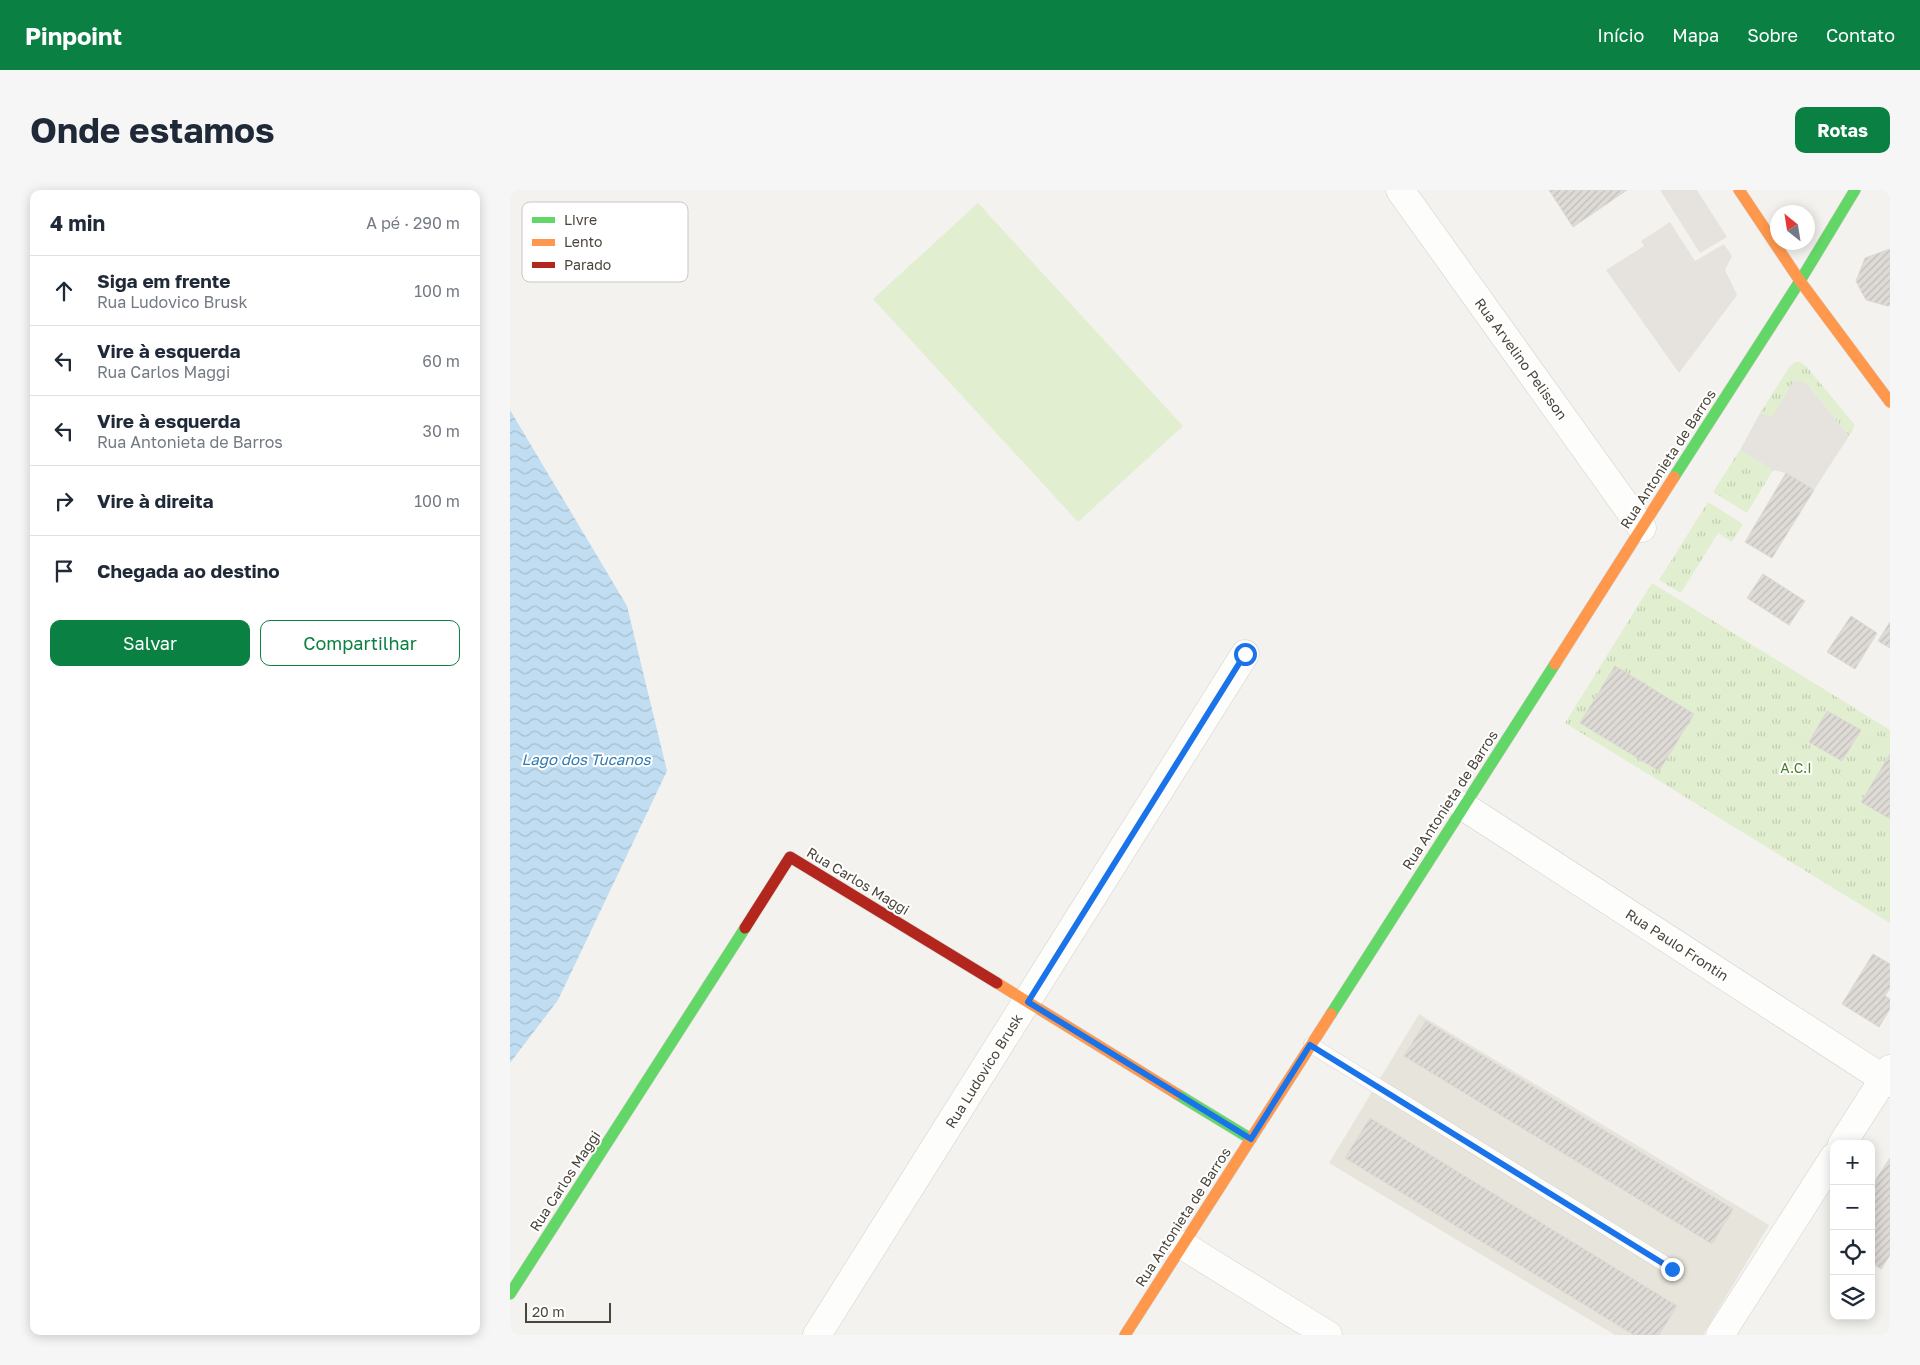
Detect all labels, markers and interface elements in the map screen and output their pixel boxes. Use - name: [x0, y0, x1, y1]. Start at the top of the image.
- text: Pinpoint: [25, 21, 122, 50]
- text: Início: [1597, 24, 1644, 46]
- text: Mapa: [1672, 24, 1719, 46]
- text: Sobre: [1747, 24, 1798, 46]
- text: Contato: [1826, 24, 1895, 46]
- button: Rotas: [1795, 107, 1890, 153]
- text: Onde estamos: [30, 109, 275, 151]
- legend: [522, 202, 688, 282]
- north arrow: [1770, 205, 1815, 250]
- text: 4 min: [50, 210, 105, 236]
- text: Livre: [564, 211, 597, 228]
- text: A pé · 290 m: [366, 213, 460, 233]
- text: Lento: [564, 233, 602, 250]
- text: Parado: [564, 256, 611, 273]
- text: Siga em frente: [97, 269, 231, 292]
- icon: ahead: [50, 277, 78, 305]
- text: 100 m: [414, 281, 460, 301]
- text: Rua Ludovico Brusk: [97, 292, 248, 312]
- street label: Rua Arvelino Pelisson: [1472, 295, 1571, 423]
- text: Vire à esquerda: [97, 339, 240, 362]
- icon: left: [50, 347, 78, 375]
- text: 60 m: [422, 351, 460, 371]
- text: Rua Carlos Maggi: [97, 362, 230, 382]
- street label: Rua Antonieta de Barros: [1616, 386, 1719, 532]
- text: Vire à esquerda: [97, 409, 240, 432]
- icon: left: [50, 417, 78, 445]
- text: 30 m: [423, 421, 460, 441]
- text: Rua Antonieta de Barros: [97, 432, 283, 452]
- icon: right: [50, 487, 78, 515]
- text: Vire à direita: [97, 489, 214, 512]
- text: 100 m: [414, 491, 460, 511]
- icon: arrive: [50, 557, 78, 585]
- text: Chegada ao destino: [97, 559, 280, 582]
- button: Salvar: [50, 620, 250, 666]
- button: Compartilhar: [260, 620, 460, 666]
- route start: [1234, 643, 1257, 666]
- street label: Rua Antonieta de Barros: [1398, 727, 1501, 873]
- water label: Lago dos Tucanos: [522, 750, 652, 769]
- park label: A.C.I: [1780, 759, 1812, 776]
- street label: Rua Carlos Maggi: [804, 843, 913, 918]
- street label: Rua Paulo Frontin: [1623, 905, 1732, 984]
- street label: Rua Ludovico Brusk: [941, 1010, 1026, 1131]
- street label: Rua Carlos Maggi: [526, 1127, 603, 1234]
- map controls: [1830, 1140, 1875, 1320]
- button: +: [1830, 1140, 1875, 1185]
- street label: Rua Antonieta de Barros: [1131, 1144, 1234, 1290]
- button: −: [1830, 1185, 1875, 1230]
- button: locate: [1830, 1230, 1875, 1275]
- route end: [1661, 1258, 1684, 1281]
- button: layers: [1830, 1275, 1875, 1320]
- scale bar: [525, 1300, 611, 1323]
- text: 20 m: [532, 1303, 565, 1320]

